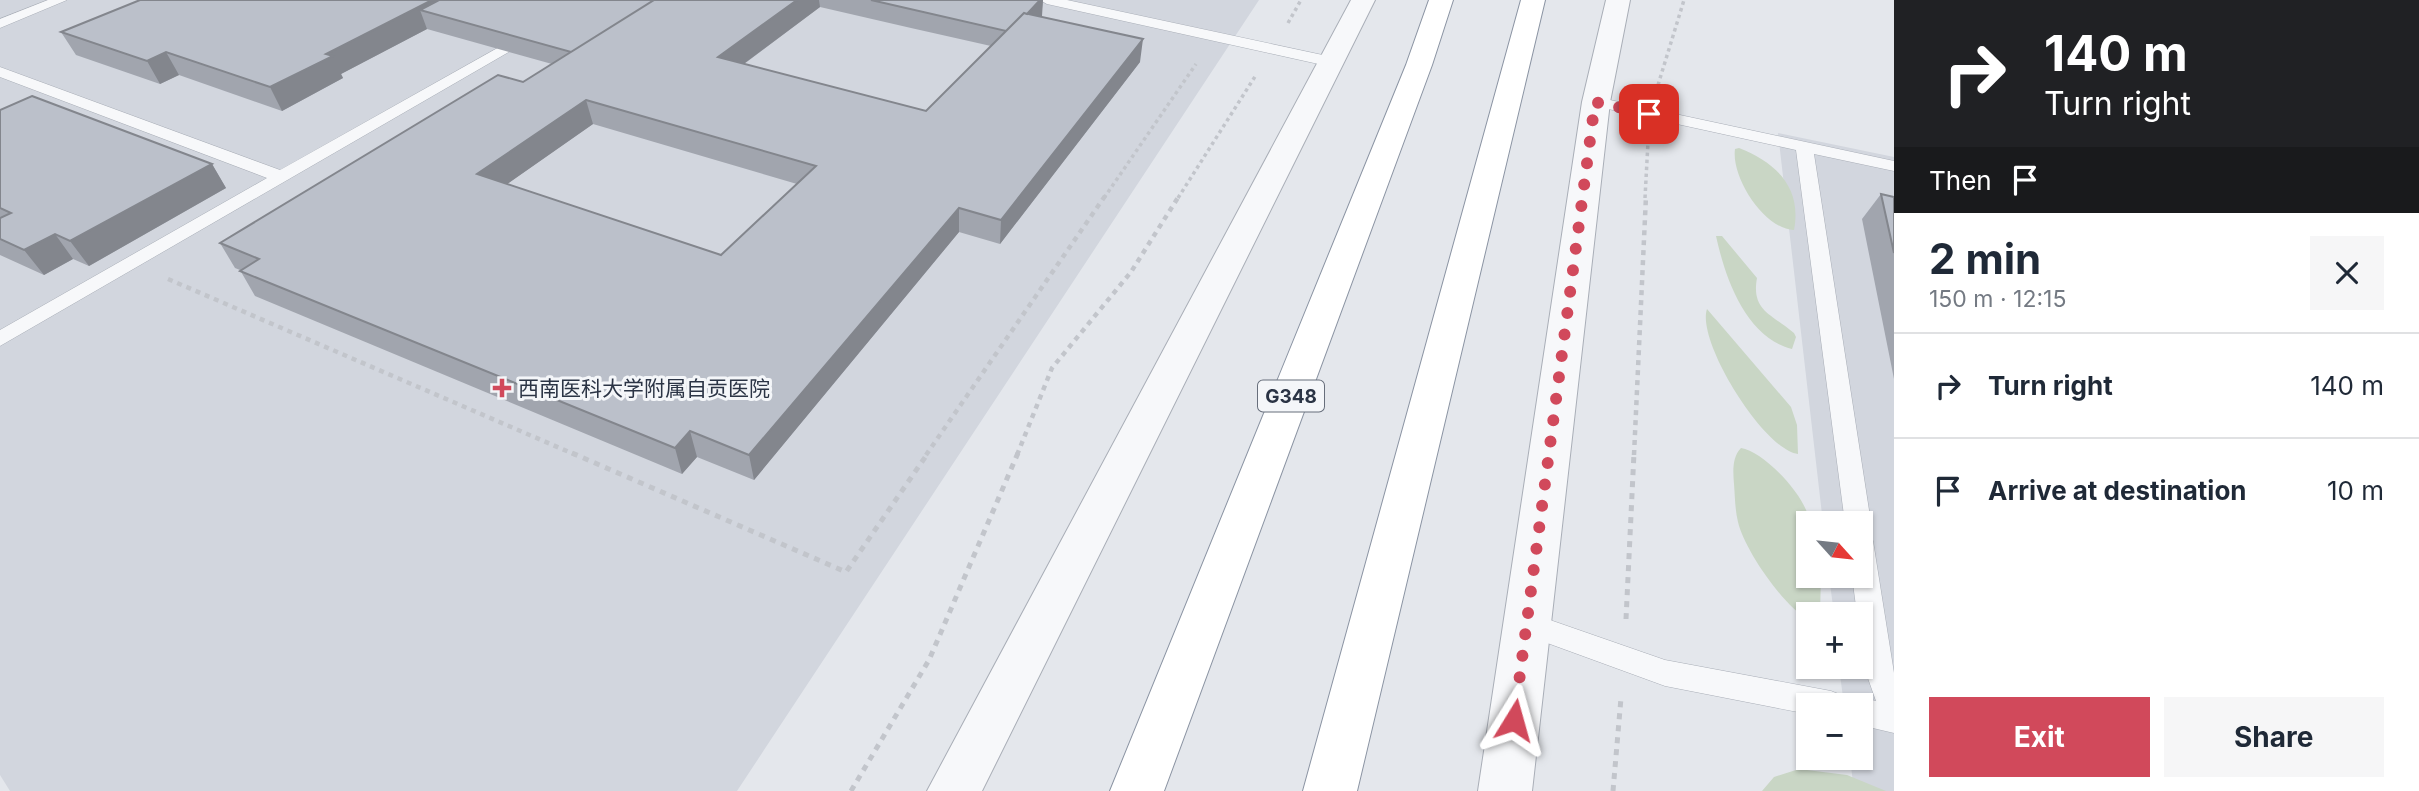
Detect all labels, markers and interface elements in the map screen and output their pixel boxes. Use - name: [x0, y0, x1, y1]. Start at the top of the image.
- text: 140 m: [2044, 24, 2188, 83]
- icon: right: [1929, 28, 2020, 119]
- pin: [1619, 84, 1679, 144]
- text: Turn right: [2044, 84, 2191, 123]
- icon: arrive: [1630, 95, 1668, 133]
- icon: arrive: [2006, 161, 2044, 199]
- text: Then: [1929, 165, 1992, 196]
- text: 2 min: [1929, 233, 2041, 284]
- button: close: [2310, 236, 2384, 310]
- text: 150 m · 12:15: [1929, 285, 2066, 313]
- icon: right: [1929, 367, 1967, 405]
- text: Turn right: [1988, 370, 2113, 401]
- text: 140 m: [2310, 370, 2384, 401]
- place label: 西南医科大学附属自贡医院: [518, 376, 770, 401]
- marker: 西南医科大学附属自贡医院: [492, 378, 512, 398]
- road number: G348: [1258, 380, 1324, 412]
- icon: arrive: [1929, 472, 1967, 510]
- text: Arrive at destination: [1988, 475, 2247, 506]
- text: 10 m: [2327, 475, 2384, 506]
- north arrow: [1796, 511, 1872, 588]
- map controls: [1796, 511, 1873, 770]
- button: +: [1796, 602, 1873, 679]
- position arrow: [1477, 683, 1551, 757]
- button: −: [1796, 693, 1873, 770]
- button: Exit: [1929, 697, 2150, 777]
- button: Share: [2164, 697, 2384, 777]

